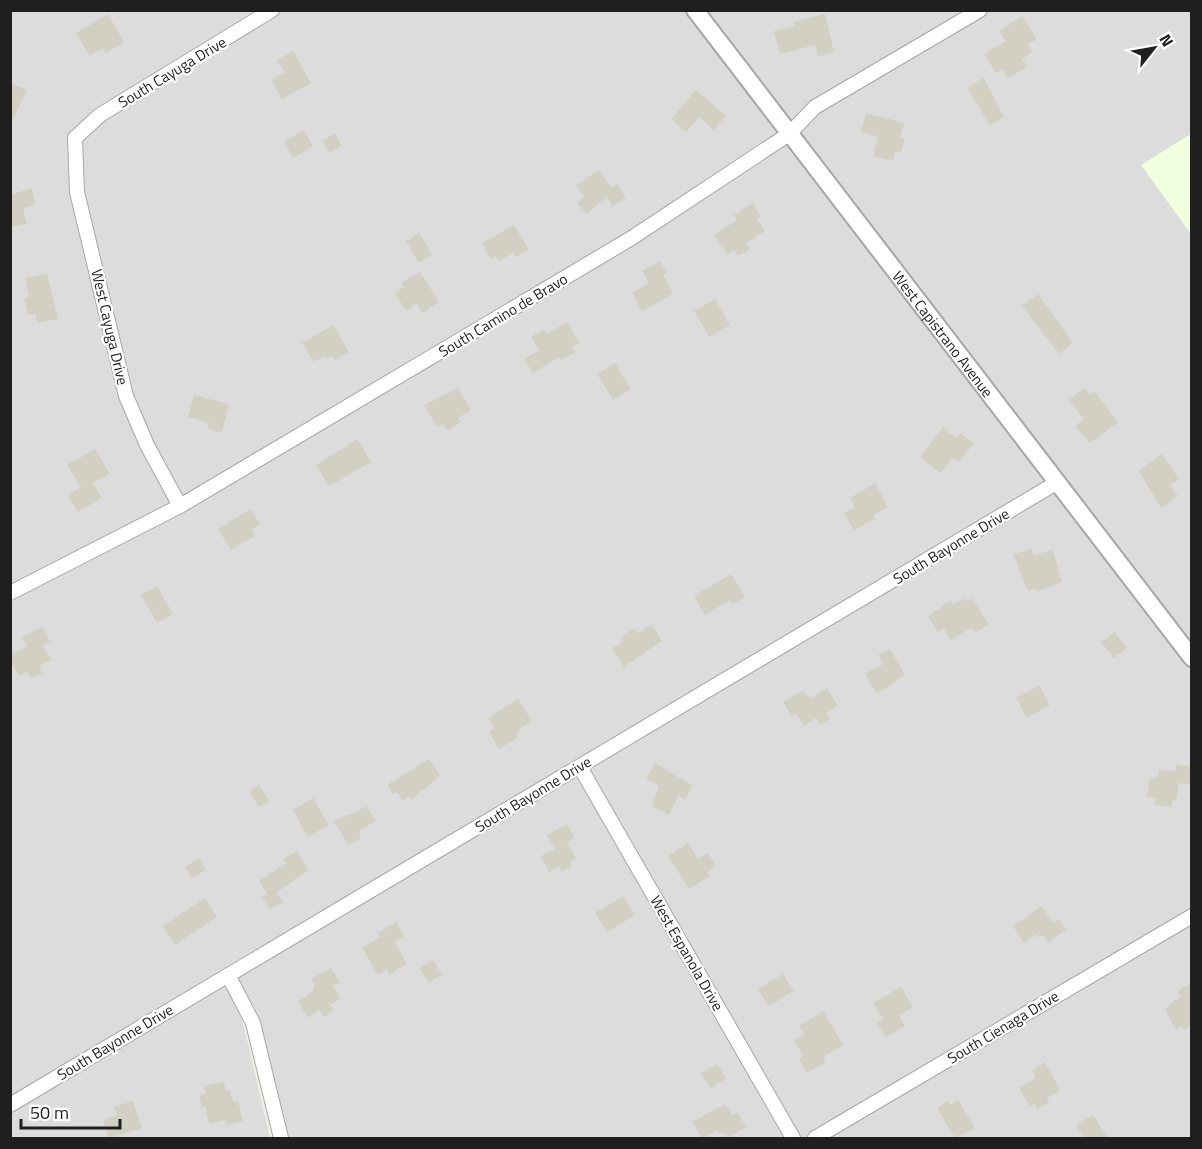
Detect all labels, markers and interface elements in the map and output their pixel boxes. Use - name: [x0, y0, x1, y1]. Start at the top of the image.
- north arrow: [1124, 18, 1184, 78]
- text: N: [1154, 29, 1180, 51]
- street label: South Cayuga Drive: [113, 31, 231, 113]
- street label: West Capistrano Avenue: [887, 266, 999, 402]
- street label: West Cayuga Drive: [85, 267, 135, 387]
- street label: South Camino de Bravo: [434, 267, 572, 363]
- street label: South Bayonne Drive: [888, 502, 1014, 590]
- street label: South Bayonne Drive: [470, 750, 596, 838]
- street label: West Espanola Drive: [645, 891, 729, 1015]
- street label: South Cienaga Drive: [943, 985, 1063, 1069]
- street label: South Bayonne Drive: [52, 998, 178, 1086]
- scale bar: [21, 1092, 120, 1130]
- text: 50 m: [30, 1099, 69, 1126]

